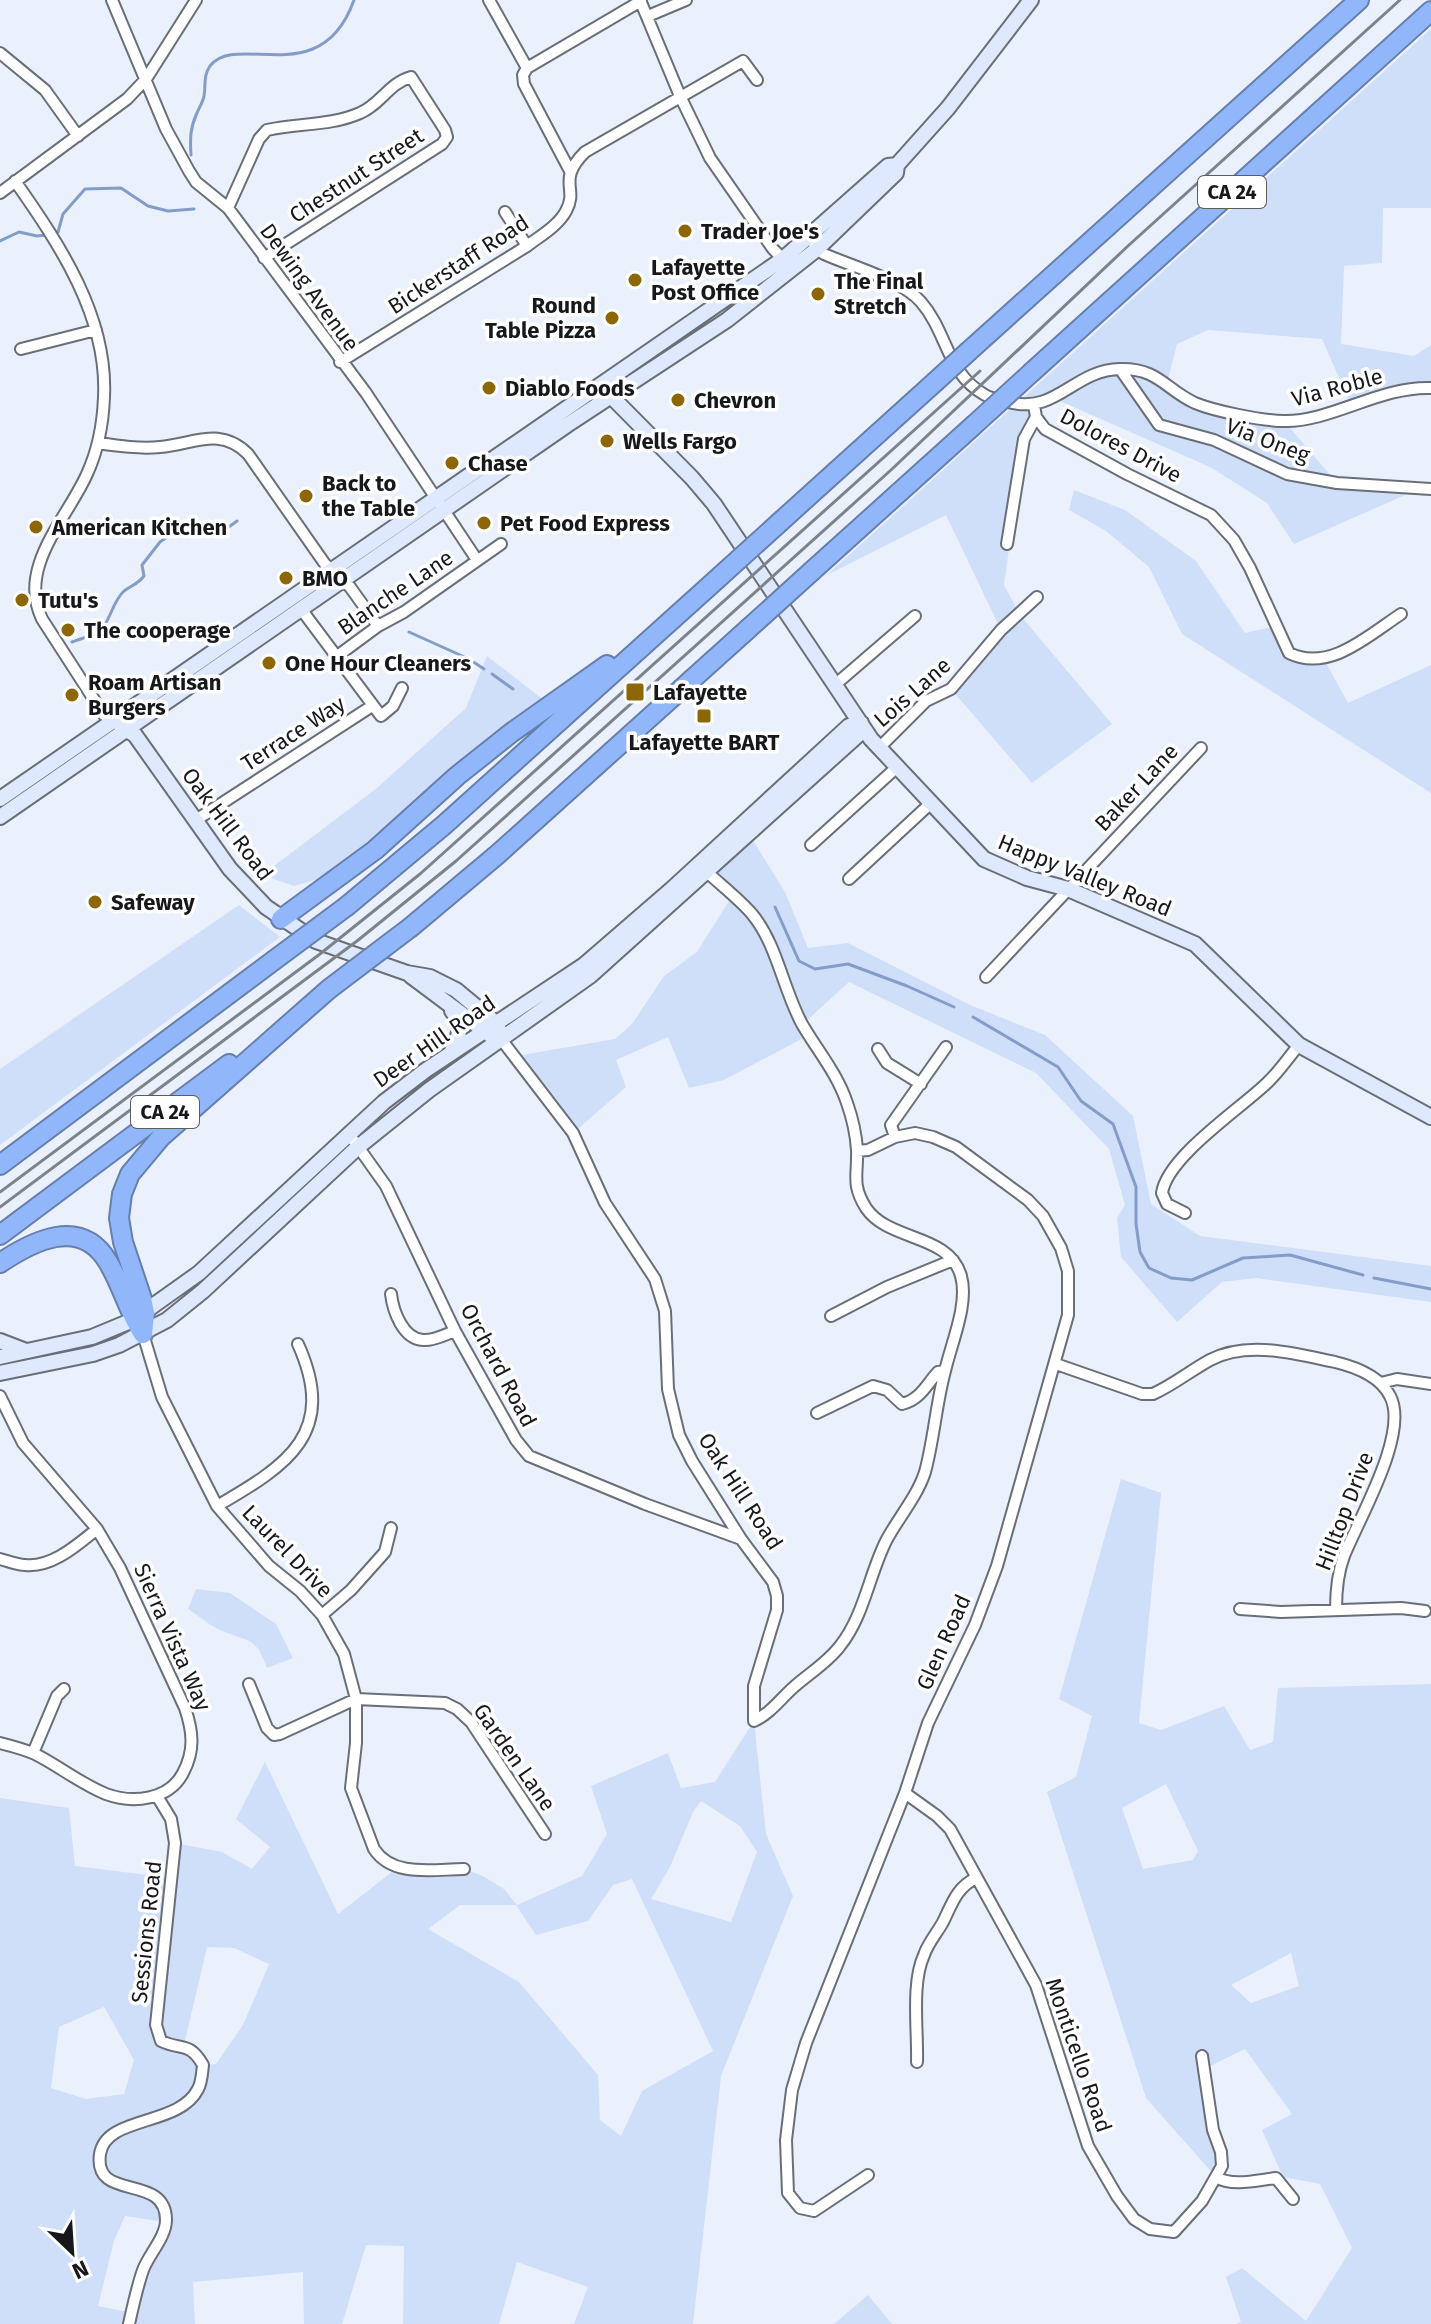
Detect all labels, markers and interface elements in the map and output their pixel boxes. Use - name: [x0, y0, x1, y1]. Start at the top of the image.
- street label: Chestnut Street: [284, 122, 428, 229]
- road number: CA 24: [1198, 176, 1266, 208]
- street label: Bickerstaff Road: [383, 209, 534, 320]
- street label: Dewing Avenue: [254, 218, 365, 356]
- place label: Trader Joe's: [701, 218, 819, 245]
- marker: Trader Joe's: [676, 222, 694, 240]
- place label: Lafayette Post Office: [651, 254, 759, 306]
- place label: The Final Stretch: [834, 268, 924, 320]
- marker: Lafayette Post Office: [626, 271, 644, 289]
- marker: The Final Stretch: [809, 285, 827, 303]
- place label: Round Table Pizza: [485, 292, 596, 344]
- marker: Round Table Pizza: [603, 309, 621, 327]
- street label: Via Roble: [1288, 362, 1386, 413]
- place label: Diablo Foods: [505, 375, 635, 402]
- marker: Diablo Foods: [480, 379, 498, 397]
- place label: Chevron: [694, 387, 776, 414]
- marker: Chevron: [669, 391, 687, 409]
- street label: Dolores Drive: [1055, 402, 1186, 489]
- street label: Via Oneg: [1222, 412, 1314, 469]
- place label: Wells Fargo: [623, 428, 737, 455]
- marker: Wells Fargo: [598, 432, 616, 450]
- place label: Chase: [468, 450, 528, 477]
- marker: Chase: [443, 454, 461, 472]
- place label: Back to the Table: [322, 470, 415, 522]
- marker: Back to the Table: [297, 487, 315, 505]
- place label: Pet Food Express: [500, 510, 670, 537]
- place label: American Kitchen: [51, 514, 227, 541]
- marker: Pet Food Express: [475, 514, 493, 532]
- marker: American Kitchen: [27, 518, 45, 536]
- street label: Blanche Lane: [332, 544, 458, 641]
- place label: BMO: [302, 565, 348, 592]
- marker: BMO: [277, 569, 295, 587]
- place label: Tutu's: [38, 587, 99, 614]
- marker: Tutu's: [13, 591, 31, 609]
- place label: The cooperage: [84, 617, 231, 644]
- marker: The cooperage: [59, 621, 77, 639]
- place label: One Hour Cleaners: [285, 650, 472, 677]
- street label: Lois Lane: [868, 652, 956, 733]
- marker: One Hour Cleaners: [260, 654, 278, 672]
- place label: Roam Artisan Burgers: [88, 669, 221, 721]
- place label: Lafayette: [653, 679, 747, 706]
- marker: Lafayette: [624, 681, 646, 703]
- marker: Roam Artisan Burgers: [63, 686, 81, 704]
- street label: Terrace Way: [236, 690, 350, 777]
- marker: Lafayette BART: [695, 707, 713, 725]
- place label: Lafayette BART: [629, 729, 780, 756]
- street label: Baker Lane: [1089, 738, 1184, 837]
- street label: Oak Hill Road: [176, 762, 279, 886]
- street label: Happy Valley Road: [994, 828, 1176, 923]
- place label: Safeway: [111, 889, 195, 916]
- marker: Safeway: [86, 893, 104, 911]
- street label: Deer Hill Road: [368, 989, 501, 1094]
- road number: CA 24: [131, 1096, 199, 1128]
- street label: Orchard Road: [455, 1299, 542, 1432]
- street label: Oak Hill Road: [693, 1427, 789, 1555]
- street label: Hilltop Drive: [1309, 1448, 1379, 1574]
- street label: Laurel Drive: [237, 1499, 339, 1604]
- street label: Sierra Vista Way: [128, 1559, 217, 1715]
- street label: Glen Road: [910, 1590, 976, 1694]
- street label: Garden Lane: [468, 1698, 562, 1816]
- street label: Sessions Road: [126, 1859, 167, 2005]
- street label: Monticello Road: [1040, 1975, 1118, 2136]
- north arrow: [32, 2212, 112, 2292]
- text: N: [68, 2254, 93, 2285]

